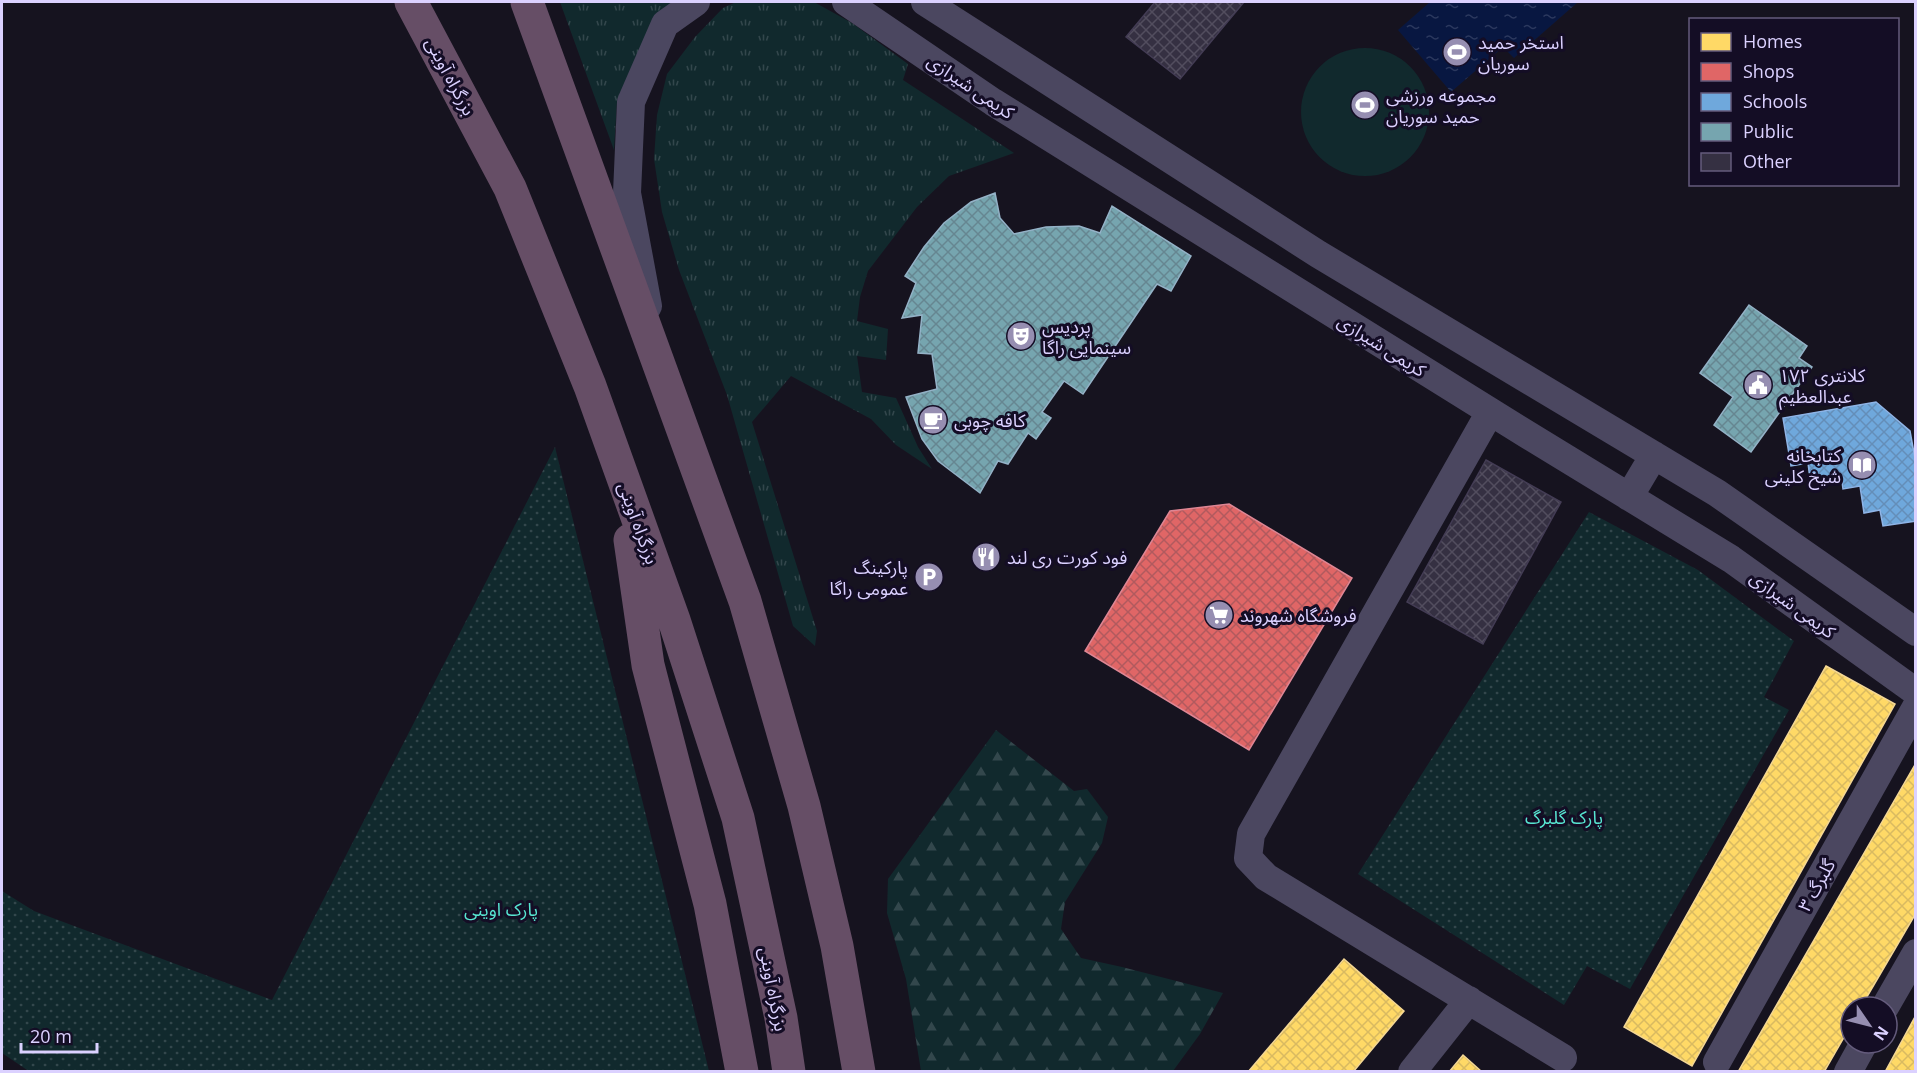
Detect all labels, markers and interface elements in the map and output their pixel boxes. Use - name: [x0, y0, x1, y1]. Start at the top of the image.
- legend: [1689, 18, 1899, 186]
- text: Homes: [1743, 29, 1802, 53]
- place label: استخر حمید سوریان: [1478, 30, 1564, 75]
- street label: بزرگراه آوینی: [420, 33, 482, 119]
- sports icon: استخر حمید سوریان: [1441, 36, 1473, 68]
- street label: کریمی شیرازی: [923, 48, 1020, 124]
- text: Shops: [1743, 59, 1794, 83]
- place label: مجموعه ورزشی حمید سوریان: [1386, 83, 1496, 128]
- sports icon: مجموعه ورزشی حمید سوریان: [1349, 89, 1381, 121]
- text: Schools: [1743, 89, 1807, 113]
- text: Public: [1743, 119, 1794, 143]
- text: Other: [1743, 149, 1793, 173]
- street label: کریمی شیرازی: [1333, 308, 1431, 382]
- place label: پردیس سینمایی راگا: [1042, 314, 1131, 359]
- theatre icon: پردیس سینمایی راگا: [1005, 320, 1037, 352]
- place label: کلانتری ۱۷۲ عبدالعظیم: [1779, 363, 1866, 410]
- public building icon: کلانتری ۱۷۲ عبدالعظیم: [1742, 369, 1774, 401]
- cafe icon: کافه چوبی: [917, 404, 949, 436]
- place label: کافه چوبی: [954, 408, 1026, 432]
- place label: کتابخانه شیخ کلینی: [1765, 443, 1842, 490]
- library icon: کتابخانه شیخ کلینی: [1846, 449, 1878, 481]
- street label: بزرگراه آوینی: [613, 479, 665, 567]
- restaurant icon: فود کورت ری لند: [970, 541, 1002, 573]
- place label: فود کورت ری لند: [1007, 545, 1127, 569]
- place label: پارکینگ عمومی راگا: [830, 555, 908, 600]
- parking icon: پارکینگ عمومی راگا: [913, 561, 945, 593]
- street label: کریمی شیرازی: [1746, 565, 1841, 643]
- supermarket icon: فروشگاه شهروند: [1203, 599, 1235, 631]
- place label: فروشگاه شهروند: [1240, 603, 1357, 627]
- park label: پارک گلبرگ: [1525, 805, 1603, 829]
- street label: گلبرگ ۳: [1792, 854, 1840, 915]
- park label: پارک اوینی: [464, 897, 538, 921]
- street label: بزرگراه آوینی: [754, 945, 794, 1033]
- north arrow: [1839, 995, 1899, 1055]
- scale bar: [21, 1016, 98, 1054]
- text: N: [1869, 1022, 1894, 1045]
- text: 20 m: [30, 1024, 72, 1048]

